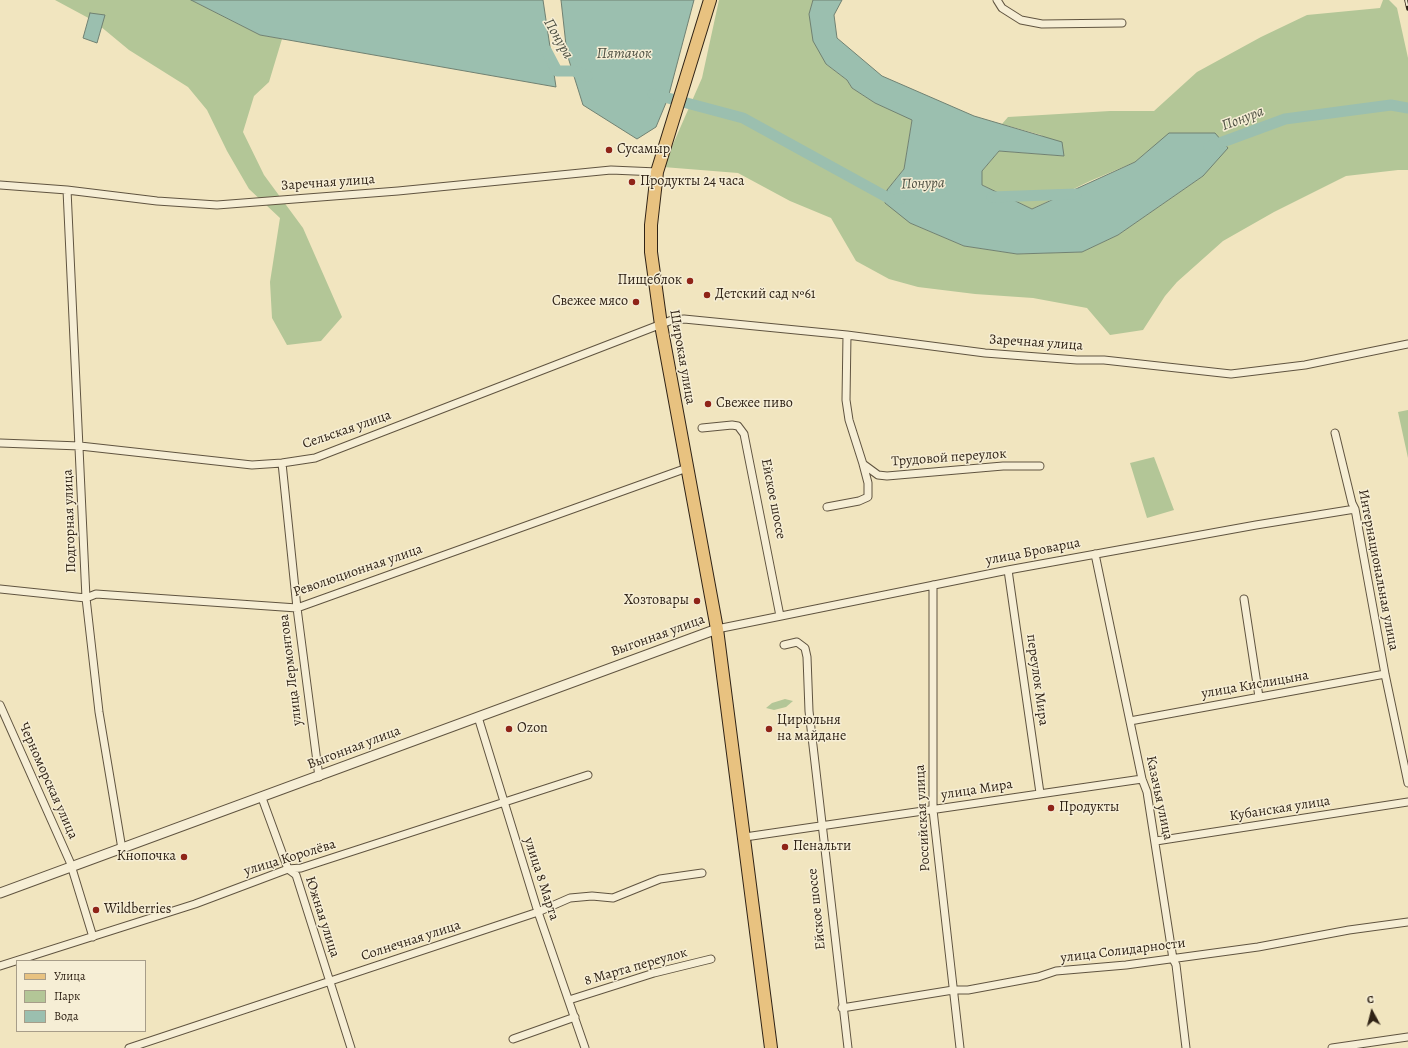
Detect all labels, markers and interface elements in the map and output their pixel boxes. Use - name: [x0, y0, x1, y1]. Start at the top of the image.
- water label: Понура: [539, 16, 577, 62]
- water label: Пятачок: [596, 45, 652, 63]
- water label: Понура: [1219, 103, 1267, 135]
- place label: Сусамыр: [617, 142, 670, 158]
- marker: Сусамыр: [604, 145, 614, 155]
- street label: Заречная улица: [280, 171, 376, 195]
- place label: Продукты 24 часа: [640, 174, 744, 190]
- water label: Понура: [901, 174, 945, 194]
- marker: Продукты 24 часа: [627, 177, 637, 187]
- place label: Пищеблок: [617, 273, 682, 289]
- marker: Пищеблок: [685, 276, 695, 286]
- place label: Детский сад №61: [715, 287, 816, 303]
- marker: Детский сад №61: [702, 290, 712, 300]
- place label: Свежее мясо: [552, 294, 628, 310]
- marker: Свежее мясо: [631, 297, 641, 307]
- street label: Широкая улица: [665, 308, 699, 406]
- street label: Заречная улица: [988, 331, 1084, 355]
- place label: Свежее пиво: [716, 396, 793, 412]
- marker: Свежее пиво: [703, 399, 713, 409]
- street label: Сельская улица: [300, 407, 394, 453]
- street label: Трудовой переулок: [891, 446, 1007, 470]
- street label: Ейское шоссе: [757, 457, 789, 541]
- street label: Подгорная улица: [60, 469, 80, 573]
- street label: Интернациональная улица: [1354, 488, 1402, 652]
- street label: улица Броварца: [984, 535, 1082, 569]
- street label: Революционная улица: [291, 541, 425, 601]
- place label: Хозтовары: [624, 593, 689, 609]
- marker: Хозтовары: [692, 596, 702, 606]
- street label: Выгонная улица: [609, 611, 707, 661]
- street label: улица Лермонтова: [276, 613, 306, 727]
- street label: переулок Мира: [1022, 633, 1052, 727]
- street label: улица Кислицына: [1200, 667, 1310, 703]
- place label: Цирюльня на майдане: [777, 713, 846, 746]
- street label: Черноморская улица: [15, 720, 81, 842]
- place label: Ozon: [517, 721, 548, 737]
- street label: Выгонная улица: [305, 723, 403, 773]
- marker: Ozon: [504, 724, 514, 734]
- marker: Цирюльня на майдане: [764, 724, 774, 734]
- street label: Казачья улица: [1142, 754, 1176, 842]
- street label: Российская улица: [912, 764, 934, 872]
- street label: улица Мира: [940, 776, 1014, 804]
- street label: Кубанская улица: [1229, 793, 1331, 825]
- place label: Продукты: [1059, 800, 1119, 816]
- marker: Продукты: [1046, 803, 1056, 813]
- street label: улица 8 Марта: [520, 835, 562, 923]
- street label: улица Королёва: [242, 836, 338, 880]
- place label: Пенальти: [793, 839, 851, 855]
- marker: Пенальти: [780, 842, 790, 852]
- place label: Кнопочка: [117, 849, 176, 865]
- marker: Кнопочка: [179, 852, 189, 862]
- street label: Ейское шоссе: [804, 867, 830, 951]
- street label: Южная улица: [301, 874, 343, 960]
- place label: Wildberries: [104, 902, 171, 918]
- marker: Wildberries: [91, 905, 101, 915]
- street label: Солнечная улица: [359, 917, 463, 965]
- street label: улица Солидарности: [1060, 935, 1186, 967]
- street label: 8 Марта переулок: [583, 944, 689, 990]
- legend: [16, 960, 146, 1032]
- text: Улица: [54, 968, 85, 984]
- text: Парк: [54, 988, 80, 1004]
- north arrow: [1352, 992, 1392, 1032]
- text: С: [1366, 992, 1375, 1007]
- text: Вода: [54, 1008, 79, 1024]

